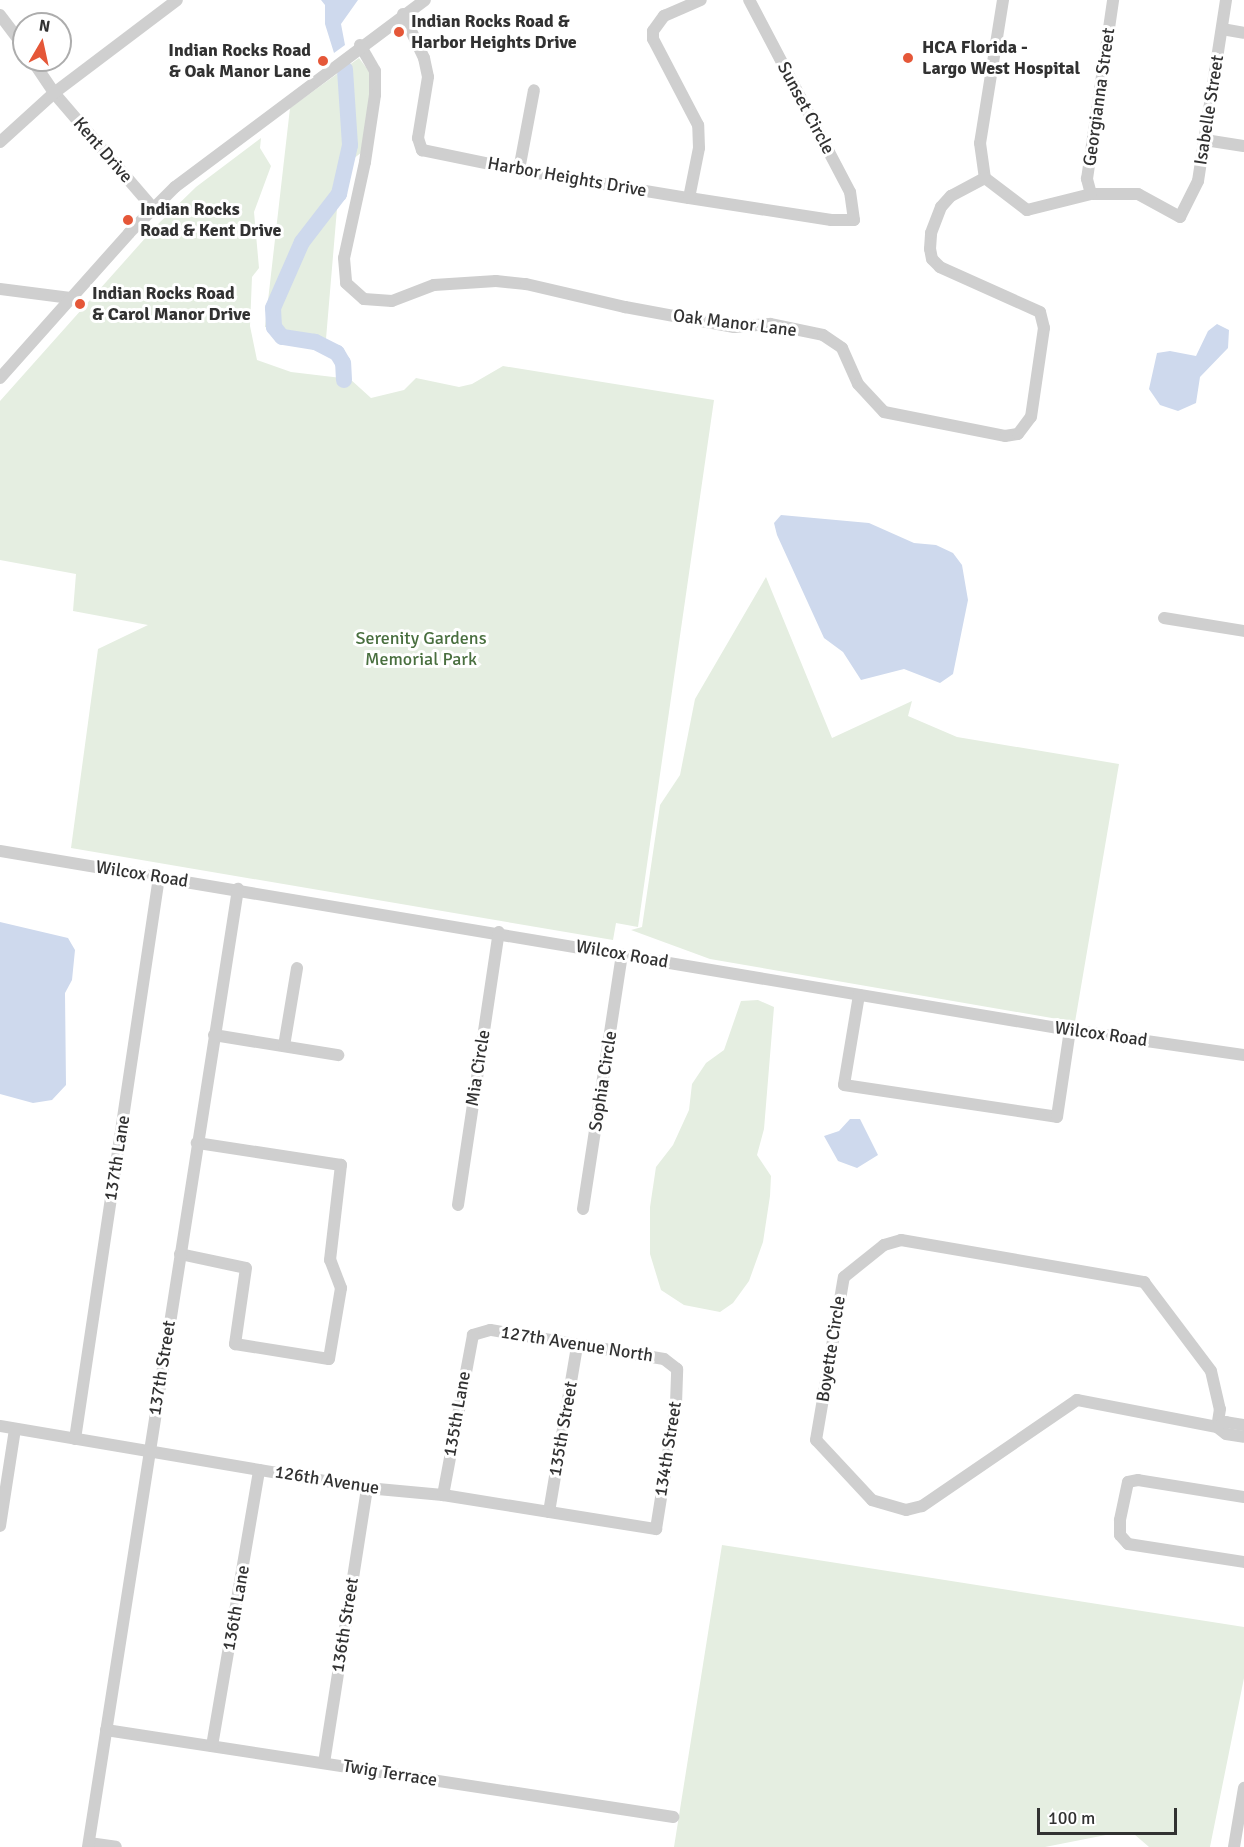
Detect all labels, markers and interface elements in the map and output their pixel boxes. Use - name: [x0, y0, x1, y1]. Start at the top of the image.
- place label: Indian Rocks Road & Harbor Heights Drive: [411, 11, 577, 54]
- north arrow: [12, 12, 72, 72]
- text: N: [37, 15, 52, 37]
- marker: Indian Rocks Road & Harbor Heights Drive: [392, 25, 406, 39]
- street label: Georgianna Street: [1079, 26, 1119, 168]
- place label: HCA Florida - Largo West Hospital: [922, 37, 1080, 80]
- place label: Indian Rocks Road & Oak Manor Lane: [168, 40, 311, 82]
- marker: HCA Florida - Largo West Hospital: [899, 49, 917, 67]
- marker: Indian Rocks Road & Oak Manor Lane: [316, 54, 330, 68]
- street label: Isabelle Street: [1190, 54, 1228, 166]
- street label: Sunset Circle: [773, 58, 839, 158]
- street label: Kent Drive: [69, 113, 137, 187]
- street label: Harbor Heights Drive: [486, 152, 648, 202]
- place label: Indian Rocks Road & Kent Drive: [140, 199, 281, 242]
- marker: Indian Rocks Road & Kent Drive: [121, 213, 135, 227]
- place label: Indian Rocks Road & Carol Manor Drive: [92, 283, 251, 326]
- marker: Indian Rocks Road & Carol Manor Drive: [73, 297, 87, 311]
- street label: Oak Manor Lane: [672, 305, 798, 341]
- park label: Serenity Gardens Memorial Park: [355, 628, 487, 670]
- street label: Wilcox Road: [94, 856, 190, 892]
- street label: Wilcox Road: [574, 935, 670, 973]
- street label: Wilcox Road: [1053, 1017, 1149, 1051]
- street label: Mia Circle: [461, 1028, 495, 1108]
- street label: Sophia Circle: [584, 1029, 622, 1133]
- street label: 137th Lane: [100, 1114, 134, 1202]
- street label: Boyette Circle: [812, 1294, 850, 1404]
- street label: 137th Street: [144, 1319, 180, 1417]
- street label: 127th Avenue North: [499, 1321, 655, 1367]
- street label: 135th Lane: [439, 1370, 475, 1458]
- street label: 135th Street: [544, 1380, 582, 1478]
- street label: 134th Street: [650, 1400, 686, 1498]
- street label: 126th Avenue: [273, 1461, 381, 1499]
- street label: 136th Lane: [218, 1564, 254, 1652]
- street label: 136th Street: [327, 1576, 363, 1674]
- street label: Twig Terrace: [341, 1755, 439, 1791]
- scale bar: [1040, 1796, 1180, 1834]
- text: 100 m: [1048, 1807, 1095, 1829]

